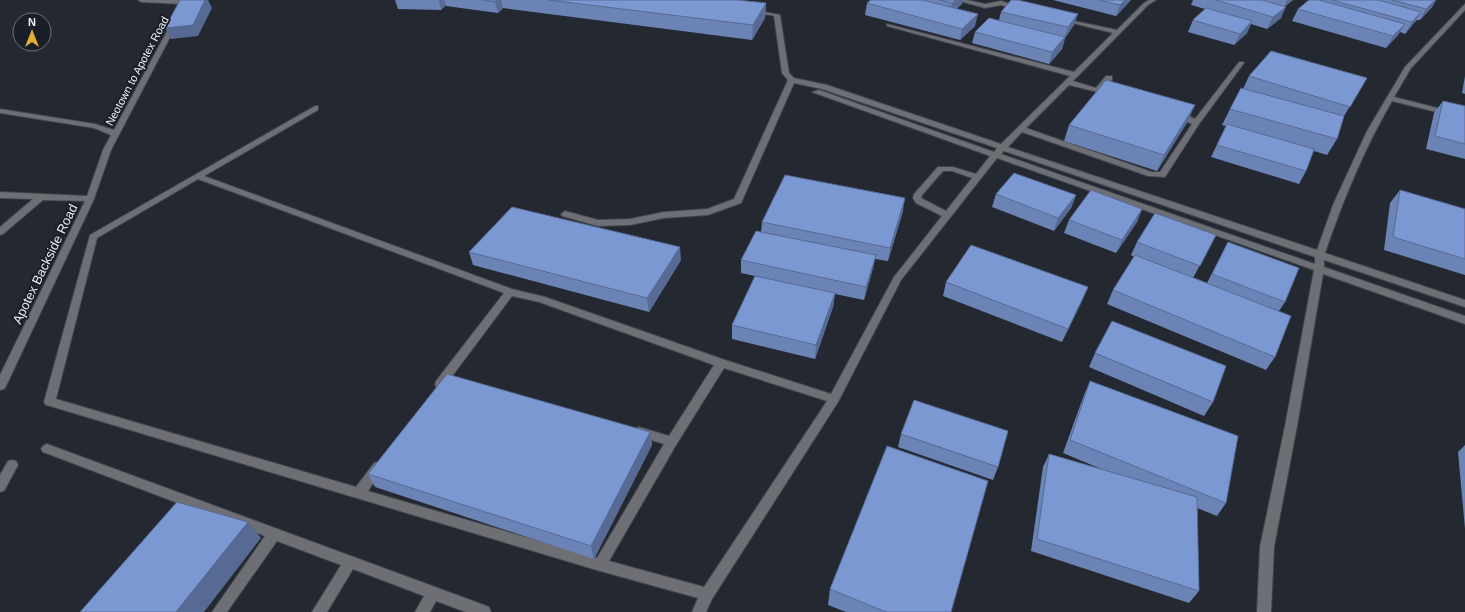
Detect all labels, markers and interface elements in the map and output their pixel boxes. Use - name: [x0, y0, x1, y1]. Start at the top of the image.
- north arrow: [12, 12, 52, 52]
- street label: Neotown to Apotex Road: [103, 14, 171, 128]
- text: N: [28, 16, 36, 28]
- street label: Apotex Backside Road: [9, 202, 81, 326]

